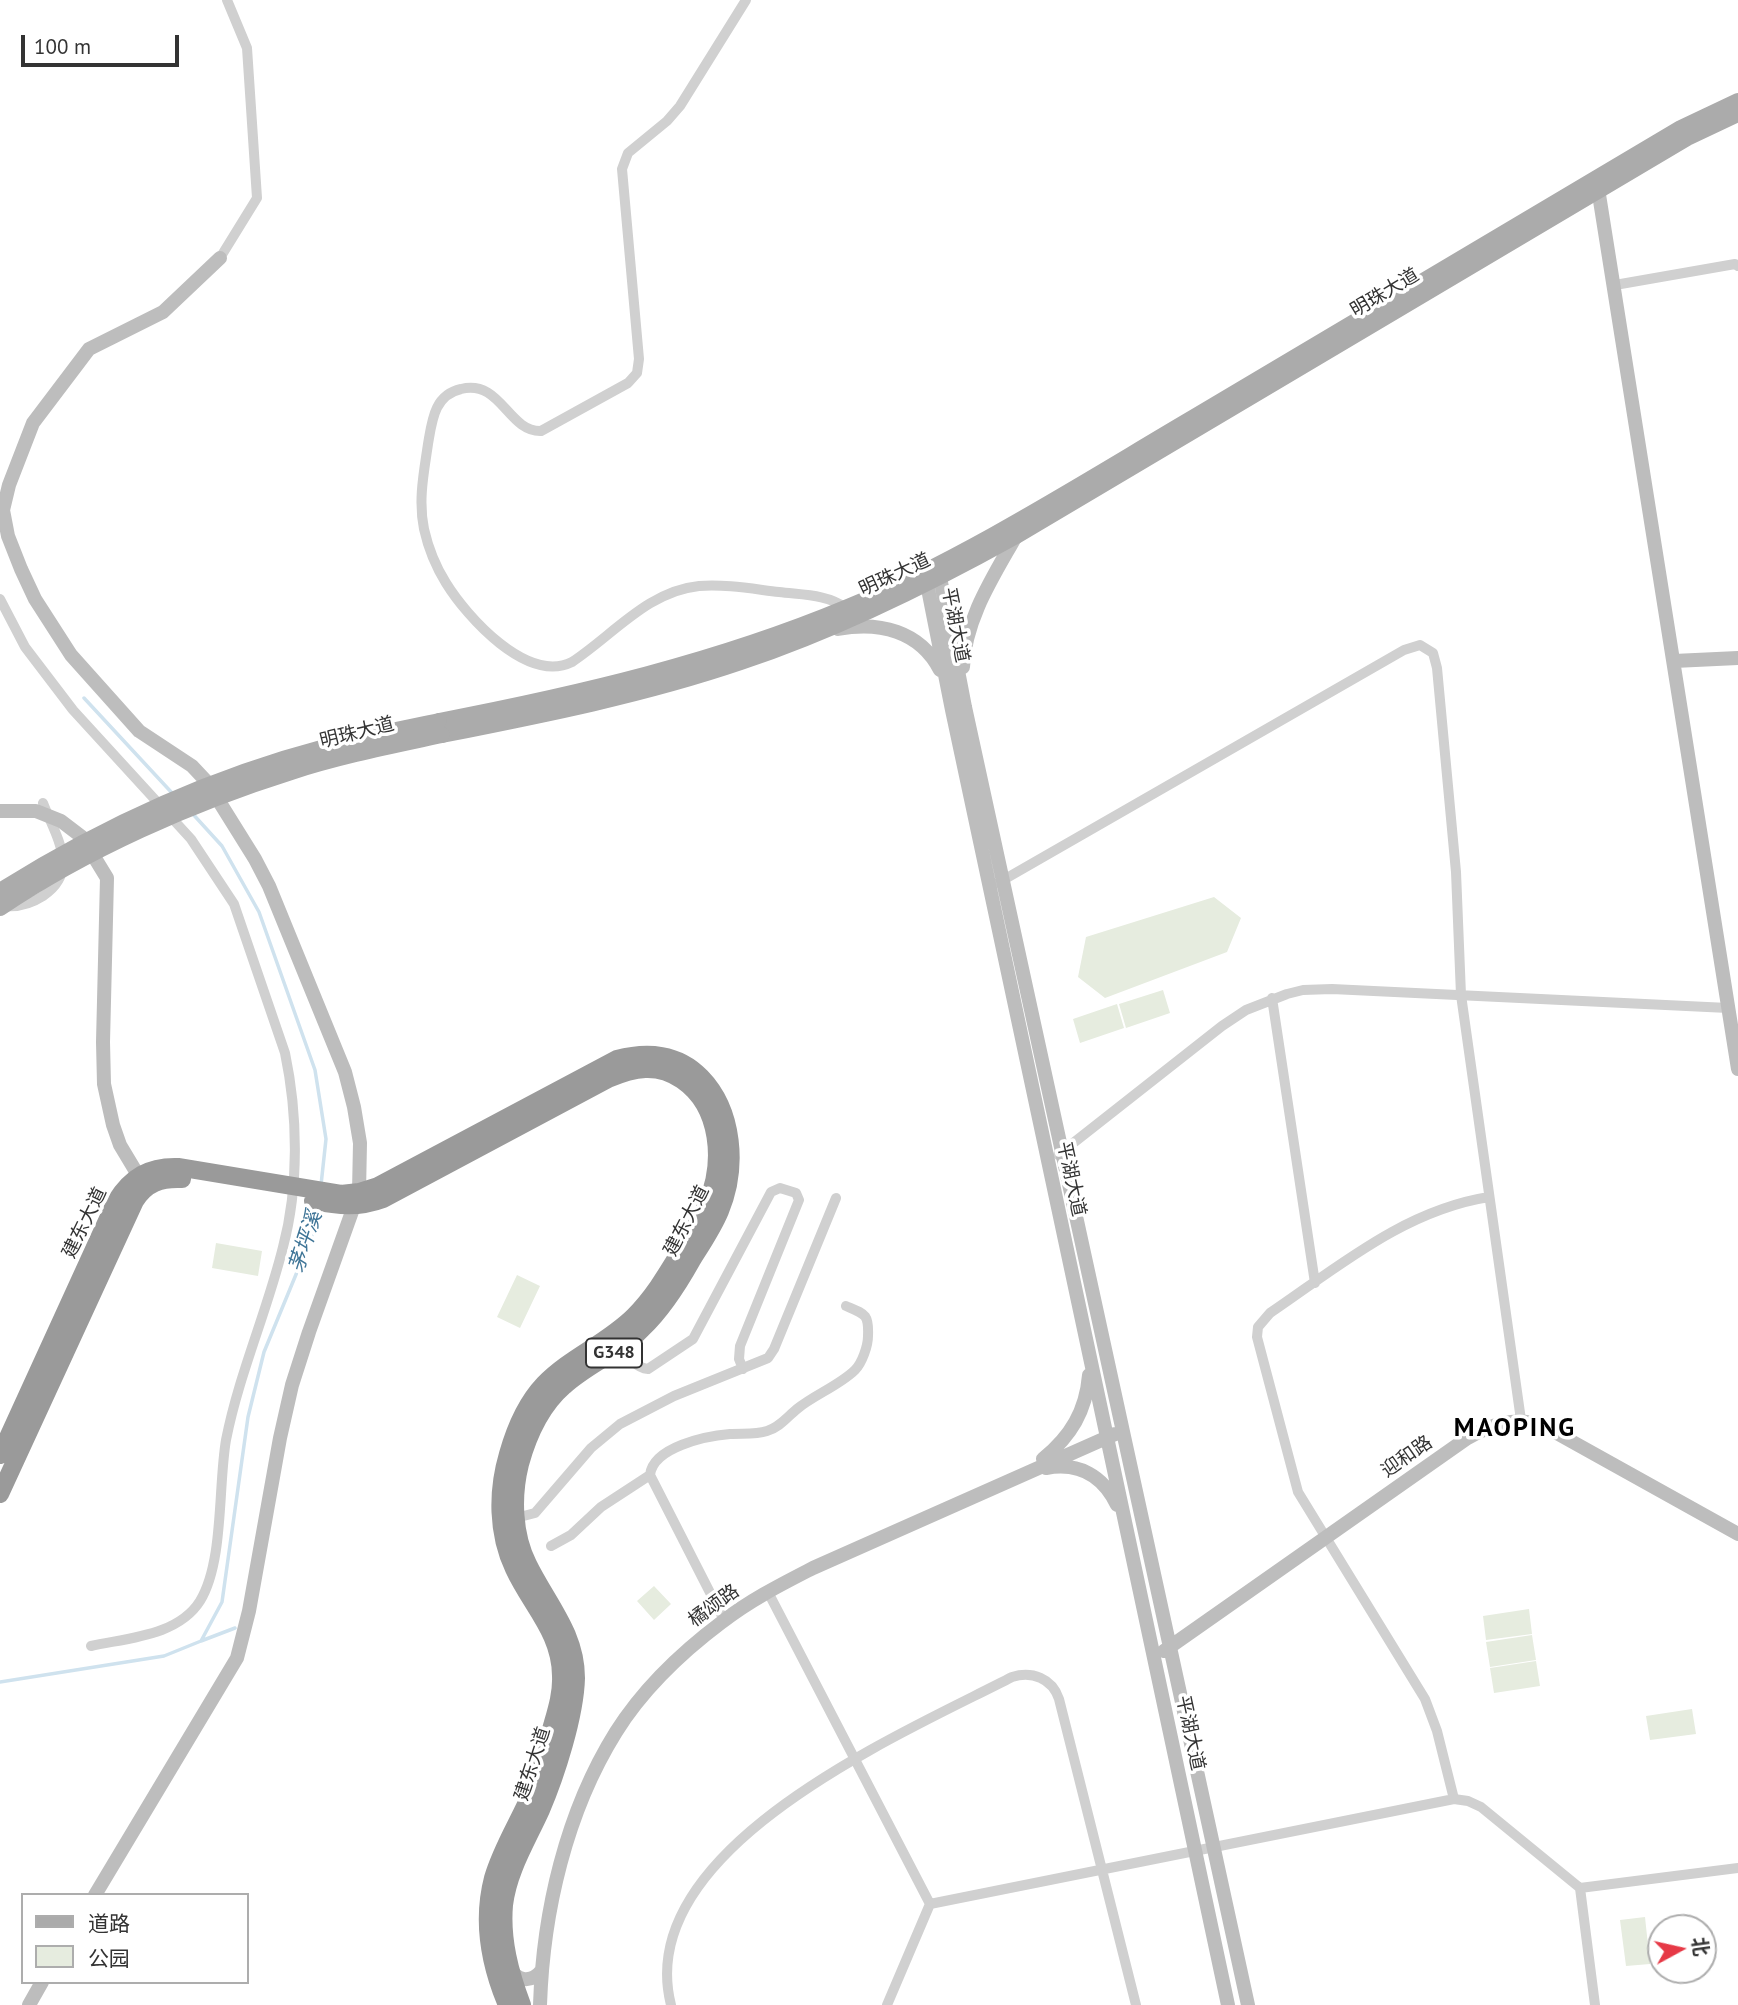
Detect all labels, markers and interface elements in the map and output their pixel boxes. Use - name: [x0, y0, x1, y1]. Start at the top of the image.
- scale bar: [24, 21, 182, 65]
- text: 100 m: [34, 33, 91, 60]
- street label: 明珠大道: [1347, 264, 1423, 322]
- street label: 明珠大道: [856, 549, 934, 601]
- street label: 平湖大道: [937, 586, 973, 664]
- street label: 明珠大道: [317, 713, 397, 753]
- street label: 平湖大道: [1052, 1139, 1090, 1219]
- street label: 建东大道: [660, 1182, 714, 1260]
- street label: 建东大道: [58, 1184, 112, 1262]
- water label: 茅坪溪: [284, 1208, 328, 1276]
- road number: G348: [586, 1338, 642, 1368]
- district label: MAOPING: [1455, 1413, 1575, 1445]
- street label: 迎和路: [1377, 1431, 1437, 1483]
- street label: 橘颂路: [684, 1580, 744, 1632]
- street label: 平湖大道: [1171, 1693, 1209, 1773]
- street label: 建东大道: [510, 1724, 556, 1804]
- legend: [21, 1893, 248, 1984]
- text: 道路: [88, 1910, 130, 1937]
- north arrow: [1647, 1914, 1717, 1984]
- text: 北: [1688, 1935, 1714, 1957]
- text: 公园: [88, 1945, 130, 1972]

